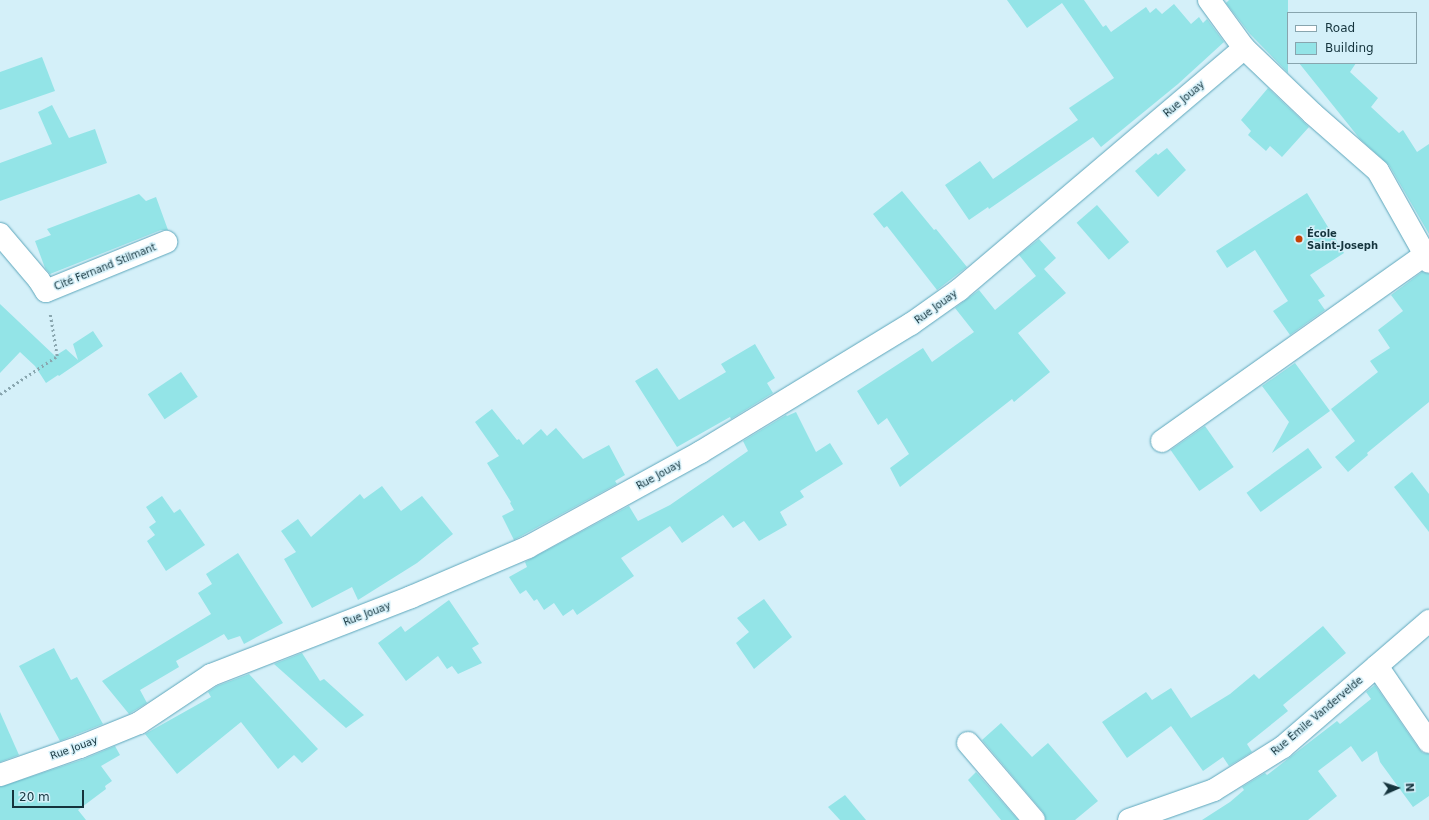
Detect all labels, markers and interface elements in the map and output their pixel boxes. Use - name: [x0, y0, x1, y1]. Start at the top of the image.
- legend: [1287, 12, 1417, 64]
- text: Road: [1325, 21, 1355, 35]
- text: Building: [1325, 41, 1374, 55]
- street label: Rue Jouay: [1161, 78, 1207, 120]
- place label: École Saint-Joseph: [1307, 227, 1378, 250]
- marker: École Saint-Joseph: [1294, 234, 1304, 244]
- street label: Cité Fernand Stilmant: [52, 241, 158, 293]
- street label: Rue Jouay: [912, 288, 960, 326]
- street label: Rue Jouay: [634, 458, 684, 492]
- street label: Rue Jouay: [342, 600, 392, 628]
- street label: Rue Émile Vandervelde: [1269, 674, 1365, 758]
- street label: Rue Jouay: [49, 734, 99, 762]
- north arrow: [1377, 768, 1417, 808]
- scale bar: [14, 782, 86, 808]
- text: N: [1403, 782, 1416, 792]
- text: 20 m: [19, 790, 50, 804]

